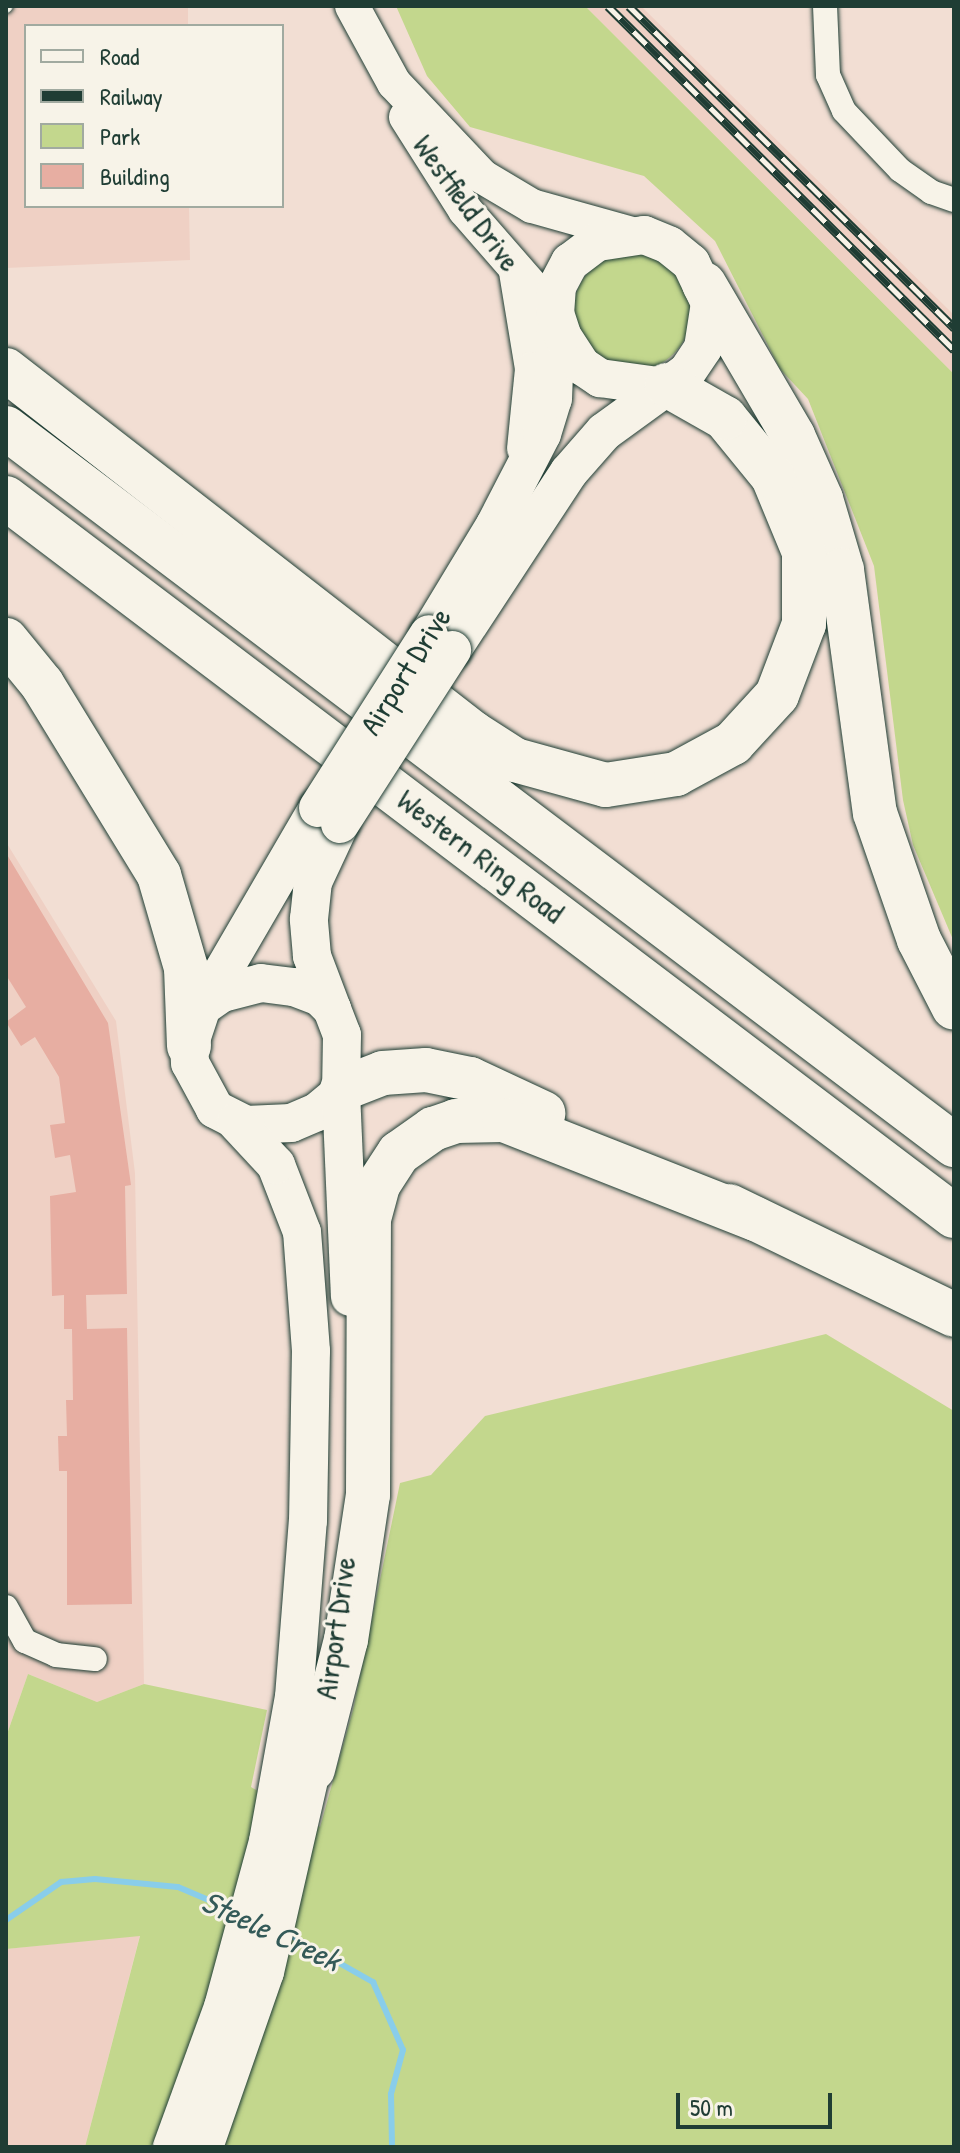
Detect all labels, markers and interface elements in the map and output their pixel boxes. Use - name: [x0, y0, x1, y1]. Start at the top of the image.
- legend: [24, 24, 284, 208]
- text: Road: [100, 40, 139, 72]
- text: Railway: [100, 80, 163, 112]
- text: Park: [100, 120, 140, 152]
- street label: Westfield Drive: [406, 128, 528, 278]
- text: Building: [100, 160, 170, 192]
- street label: Airport Drive: [352, 601, 458, 741]
- street label: Western Ring Road: [390, 782, 572, 930]
- street label: Airport Drive: [307, 1555, 363, 1701]
- water label: Steele Creek: [196, 1882, 346, 1980]
- scale bar: [680, 2077, 836, 2127]
- text: 50 m: [690, 2091, 733, 2123]

